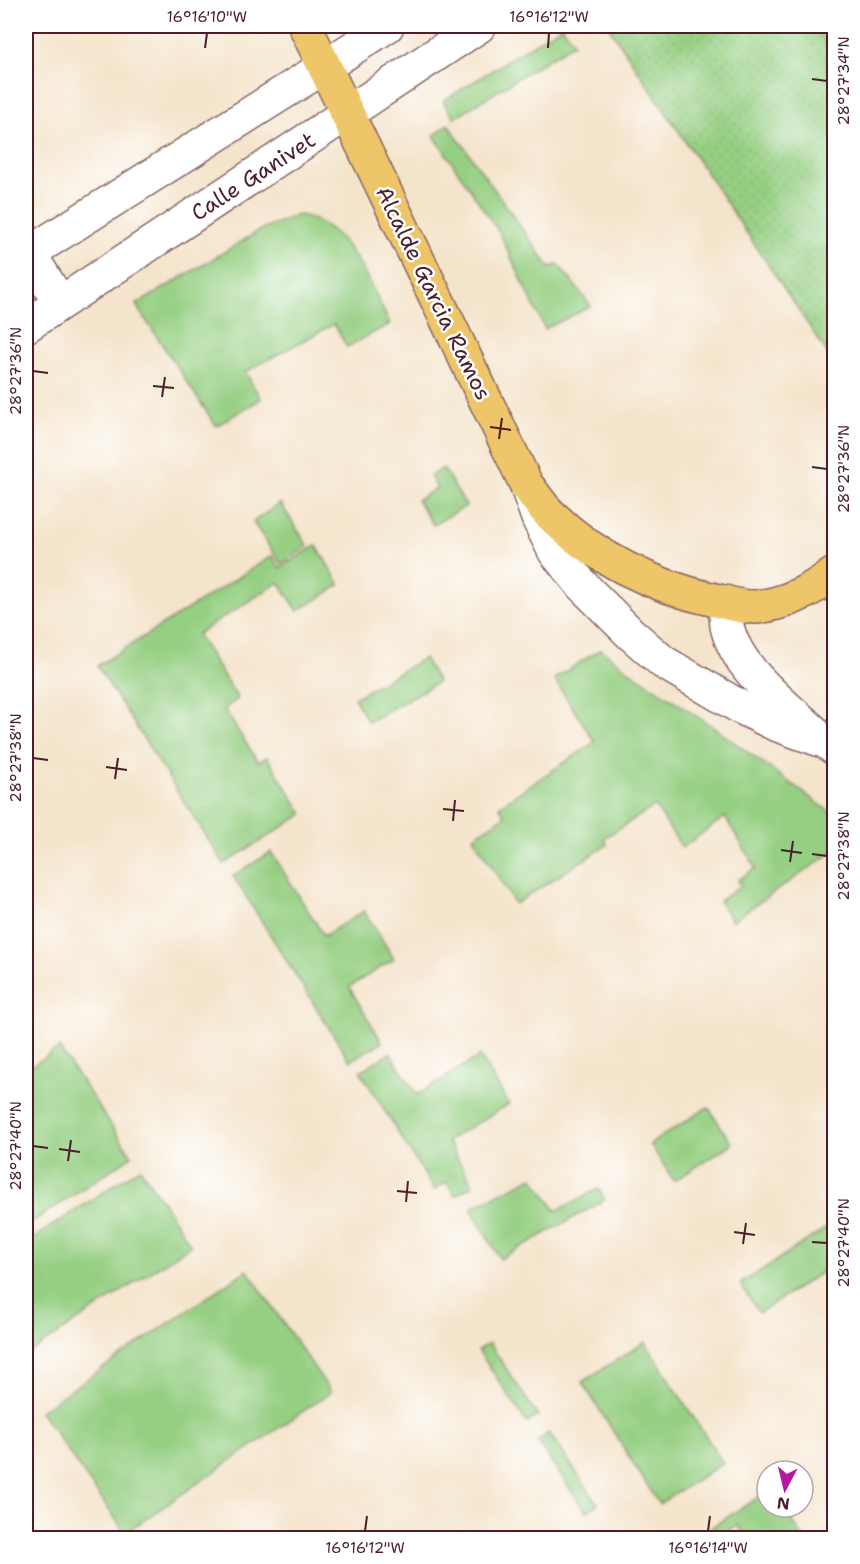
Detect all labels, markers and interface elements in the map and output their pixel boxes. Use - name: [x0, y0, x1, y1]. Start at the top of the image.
- text: 16°16'10"W: [167, 7, 247, 27]
- text: 16°16'12"W: [509, 7, 589, 27]
- text: 28°27'34"N: [834, 36, 854, 126]
- street label: Calle Ganivet: [186, 125, 321, 227]
- street label: Alcalde Garcia Ramos: [369, 181, 498, 405]
- text: 28°27'36"N: [6, 327, 26, 415]
- text: 28°27'36"N: [834, 425, 854, 513]
- text: 28°27'38"N: [6, 713, 26, 803]
- text: 28°27'38"N: [834, 811, 854, 901]
- text: 28°27'40"N: [6, 1101, 26, 1191]
- text: 28°27'40"N: [834, 1198, 854, 1288]
- north arrow: [755, 1459, 815, 1519]
- text: N: [776, 1492, 791, 1515]
- text: 16°16'12"W: [325, 1538, 405, 1558]
- text: 16°16'14"W: [668, 1538, 748, 1558]

